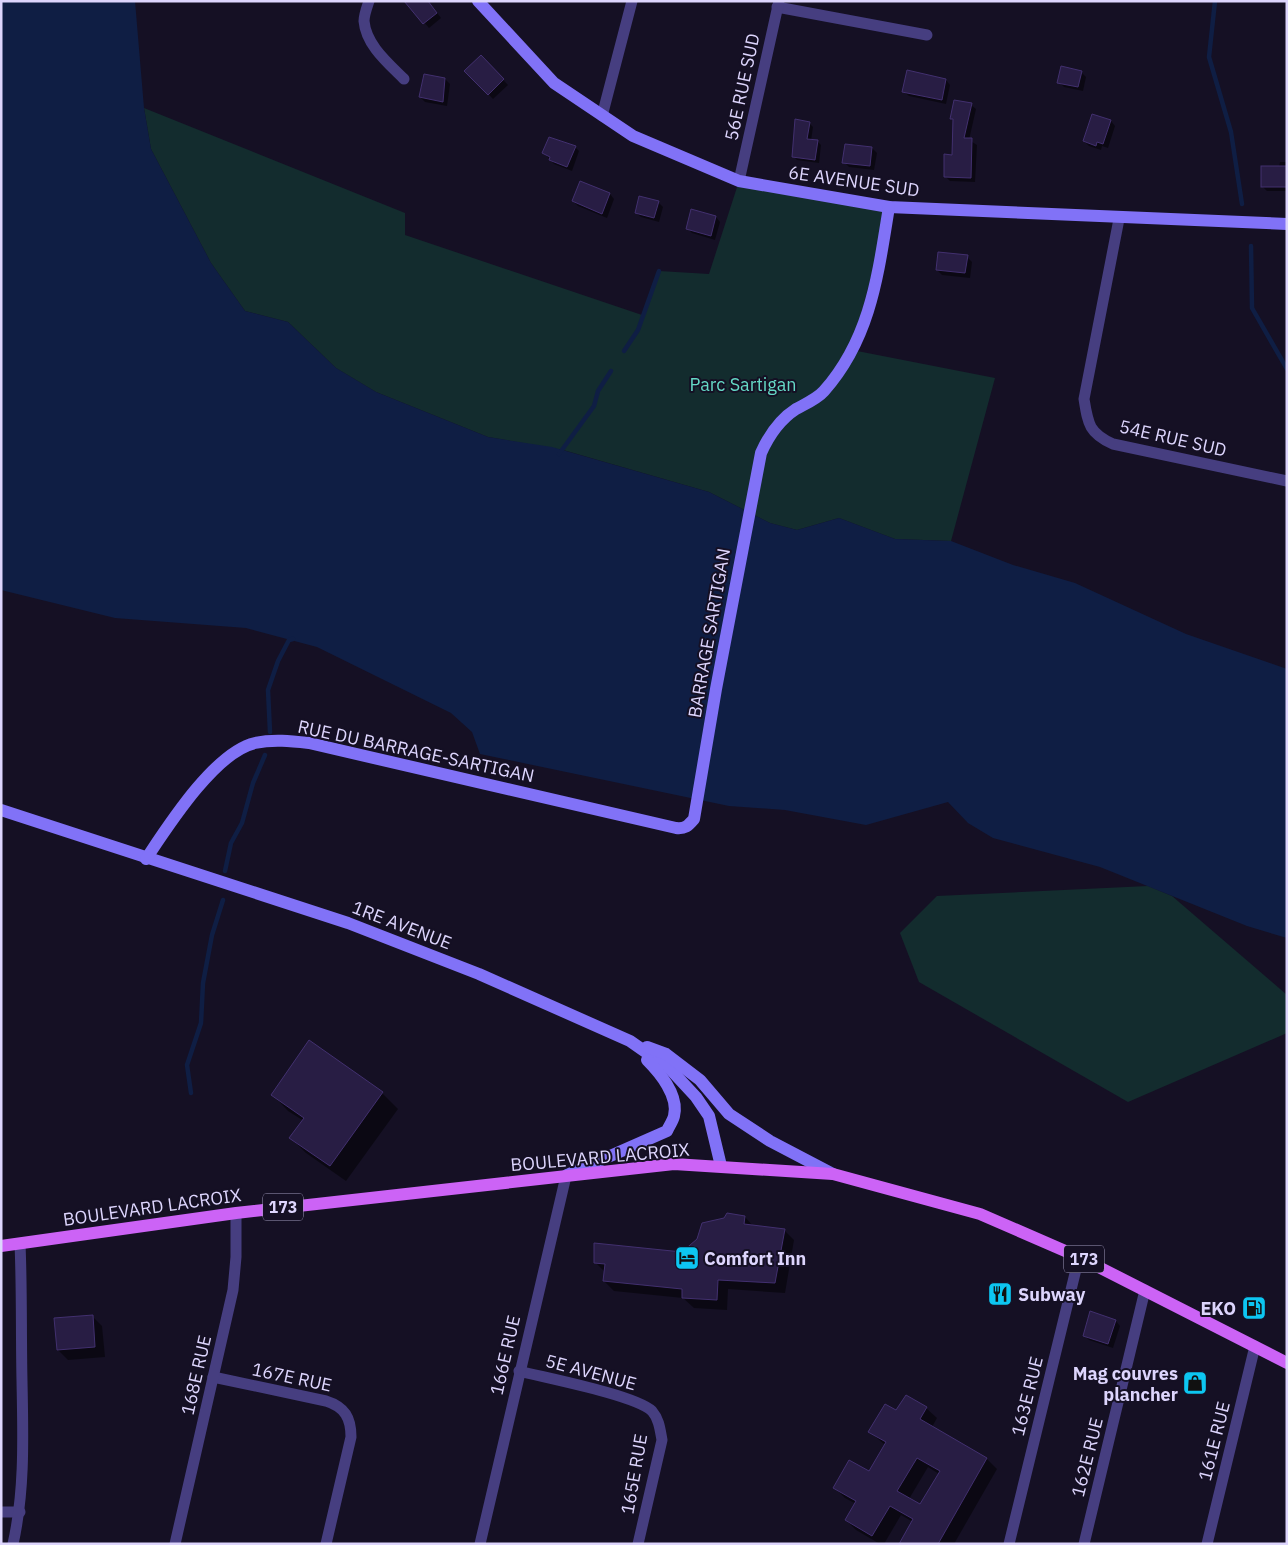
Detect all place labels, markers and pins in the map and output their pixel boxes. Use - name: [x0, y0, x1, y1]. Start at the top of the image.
- hotel icon: Comfort Inn: [674, 1245, 700, 1271]
- place label: Comfort Inn: [704, 1247, 806, 1270]
- restaurant icon: Subway: [987, 1281, 1013, 1307]
- place label: Subway: [1018, 1283, 1086, 1306]
- fuel station icon: EKO: [1241, 1295, 1267, 1321]
- place label: EKO: [1200, 1297, 1236, 1320]
- place label: Mag couvres plancher: [1073, 1362, 1178, 1406]
- shop icon: Mag couvres plancher: [1182, 1370, 1208, 1396]

